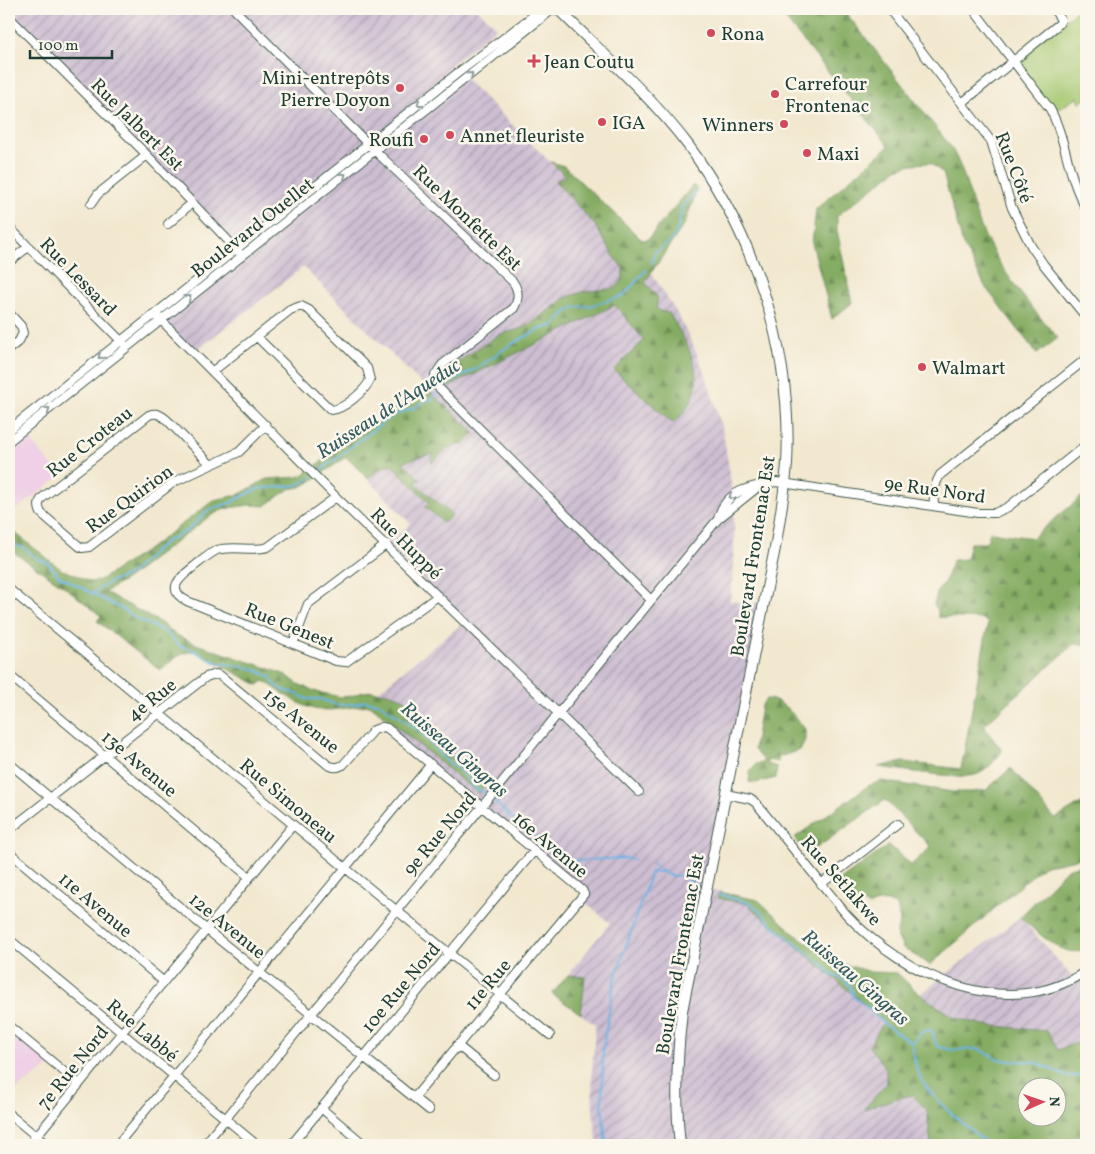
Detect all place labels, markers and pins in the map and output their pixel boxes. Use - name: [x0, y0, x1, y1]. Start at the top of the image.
- place label: Rona: [721, 22, 765, 48]
- marker: Rona: [705, 27, 717, 39]
- place label: Jean Coutu: [544, 50, 634, 76]
- marker: Jean Coutu: [528, 55, 540, 67]
- place label: Mini-entrepôts Pierre Doyon: [262, 66, 390, 114]
- place label: Carrefour Frontenac: [785, 72, 869, 120]
- marker: Mini-entrepôts Pierre Doyon: [394, 82, 406, 94]
- marker: Carrefour Frontenac: [769, 88, 781, 100]
- place label: IGA: [612, 111, 645, 137]
- place label: Winners: [702, 113, 774, 139]
- marker: IGA: [596, 116, 608, 128]
- marker: Winners: [778, 118, 790, 130]
- place label: Annet fleuriste: [460, 124, 584, 150]
- place label: Roufi: [369, 128, 414, 154]
- marker: Annet fleuriste: [444, 129, 456, 141]
- marker: Roufi: [418, 133, 430, 145]
- place label: Maxi: [817, 142, 860, 168]
- marker: Maxi: [801, 147, 813, 159]
- place label: Walmart: [932, 356, 1006, 382]
- marker: Walmart: [916, 361, 928, 373]

